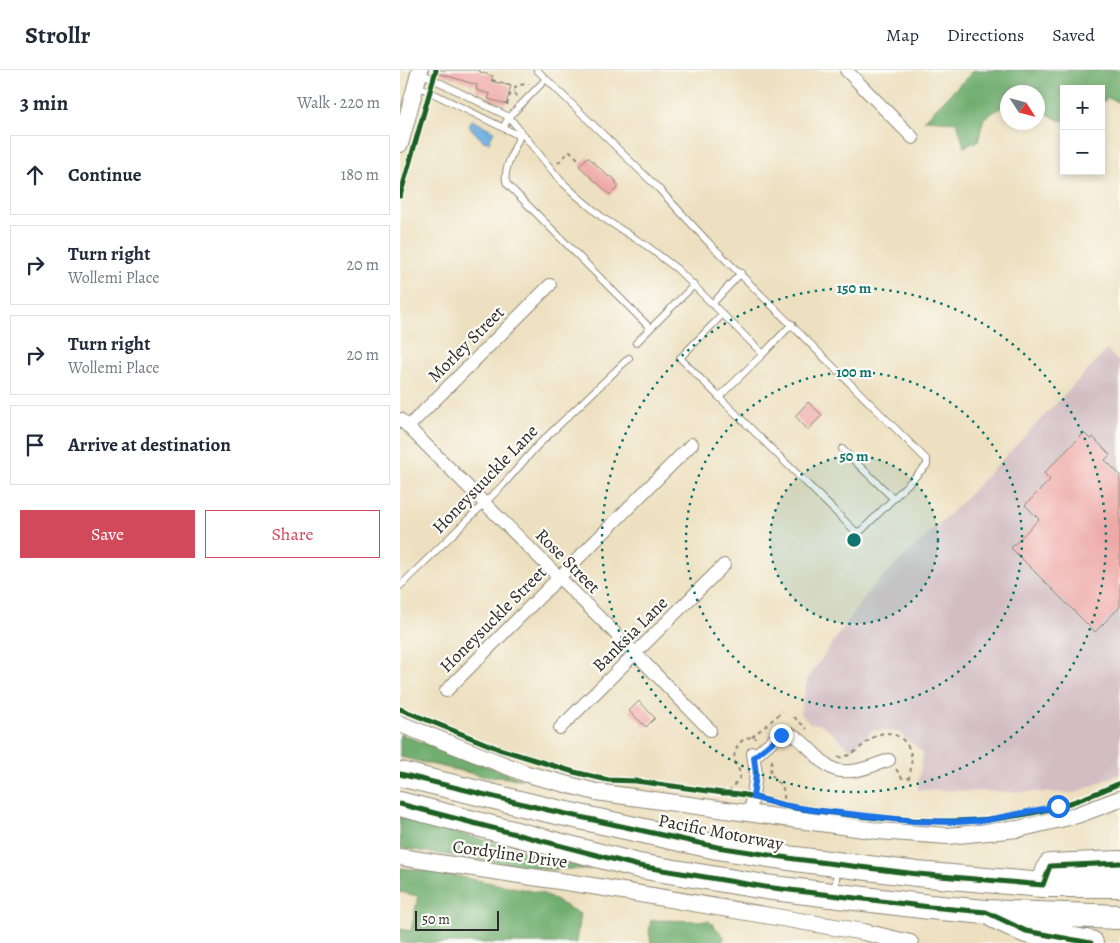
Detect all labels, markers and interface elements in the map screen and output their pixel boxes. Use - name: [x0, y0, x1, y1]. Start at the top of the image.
- text: Strollr: [25, 19, 90, 51]
- text: Map: [886, 23, 919, 47]
- text: Directions: [947, 23, 1024, 47]
- text: Saved: [1052, 23, 1095, 47]
- north arrow: [1000, 85, 1045, 130]
- map controls: [1060, 85, 1105, 175]
- button: +: [1060, 85, 1105, 130]
- text: 3 min: [20, 89, 68, 117]
- text: Walk · 220 m: [297, 92, 380, 114]
- button: −: [1060, 130, 1105, 175]
- icon: ahead: [21, 161, 49, 189]
- text: Continue: [68, 162, 142, 188]
- text: 180 m: [341, 164, 379, 186]
- text: Turn right: [68, 241, 150, 267]
- icon: right: [21, 251, 49, 279]
- text: 20 m: [346, 254, 379, 276]
- text: Wollemi Place: [68, 267, 160, 289]
- text: 150 m: [837, 278, 872, 298]
- street label: Morley Street: [422, 300, 510, 388]
- text: Turn right: [68, 331, 150, 357]
- icon: right: [21, 341, 49, 369]
- text: 20 m: [346, 344, 379, 366]
- text: Wollemi Place: [68, 357, 160, 379]
- text: 100 m: [836, 362, 872, 382]
- street label: Honeysuuckle Lane: [427, 419, 543, 539]
- icon: arrive: [21, 431, 49, 459]
- text: Arrive at destination: [68, 432, 231, 458]
- text: 50 m: [839, 446, 869, 466]
- button: Save: [20, 510, 195, 558]
- button: Share: [205, 510, 380, 558]
- street label: Rose Street: [530, 523, 606, 599]
- centre of rings: [845, 531, 863, 549]
- street label: Honeysuckle Street: [434, 560, 552, 678]
- street label: Banksia Lane: [587, 591, 673, 677]
- route end: [770, 724, 793, 747]
- route start: [1047, 795, 1070, 818]
- street label: Pacific Motorway: [656, 808, 786, 856]
- street label: Cordyline Drive: [451, 834, 569, 874]
- scale bar: [415, 908, 499, 931]
- text: 50 m: [422, 910, 450, 929]

